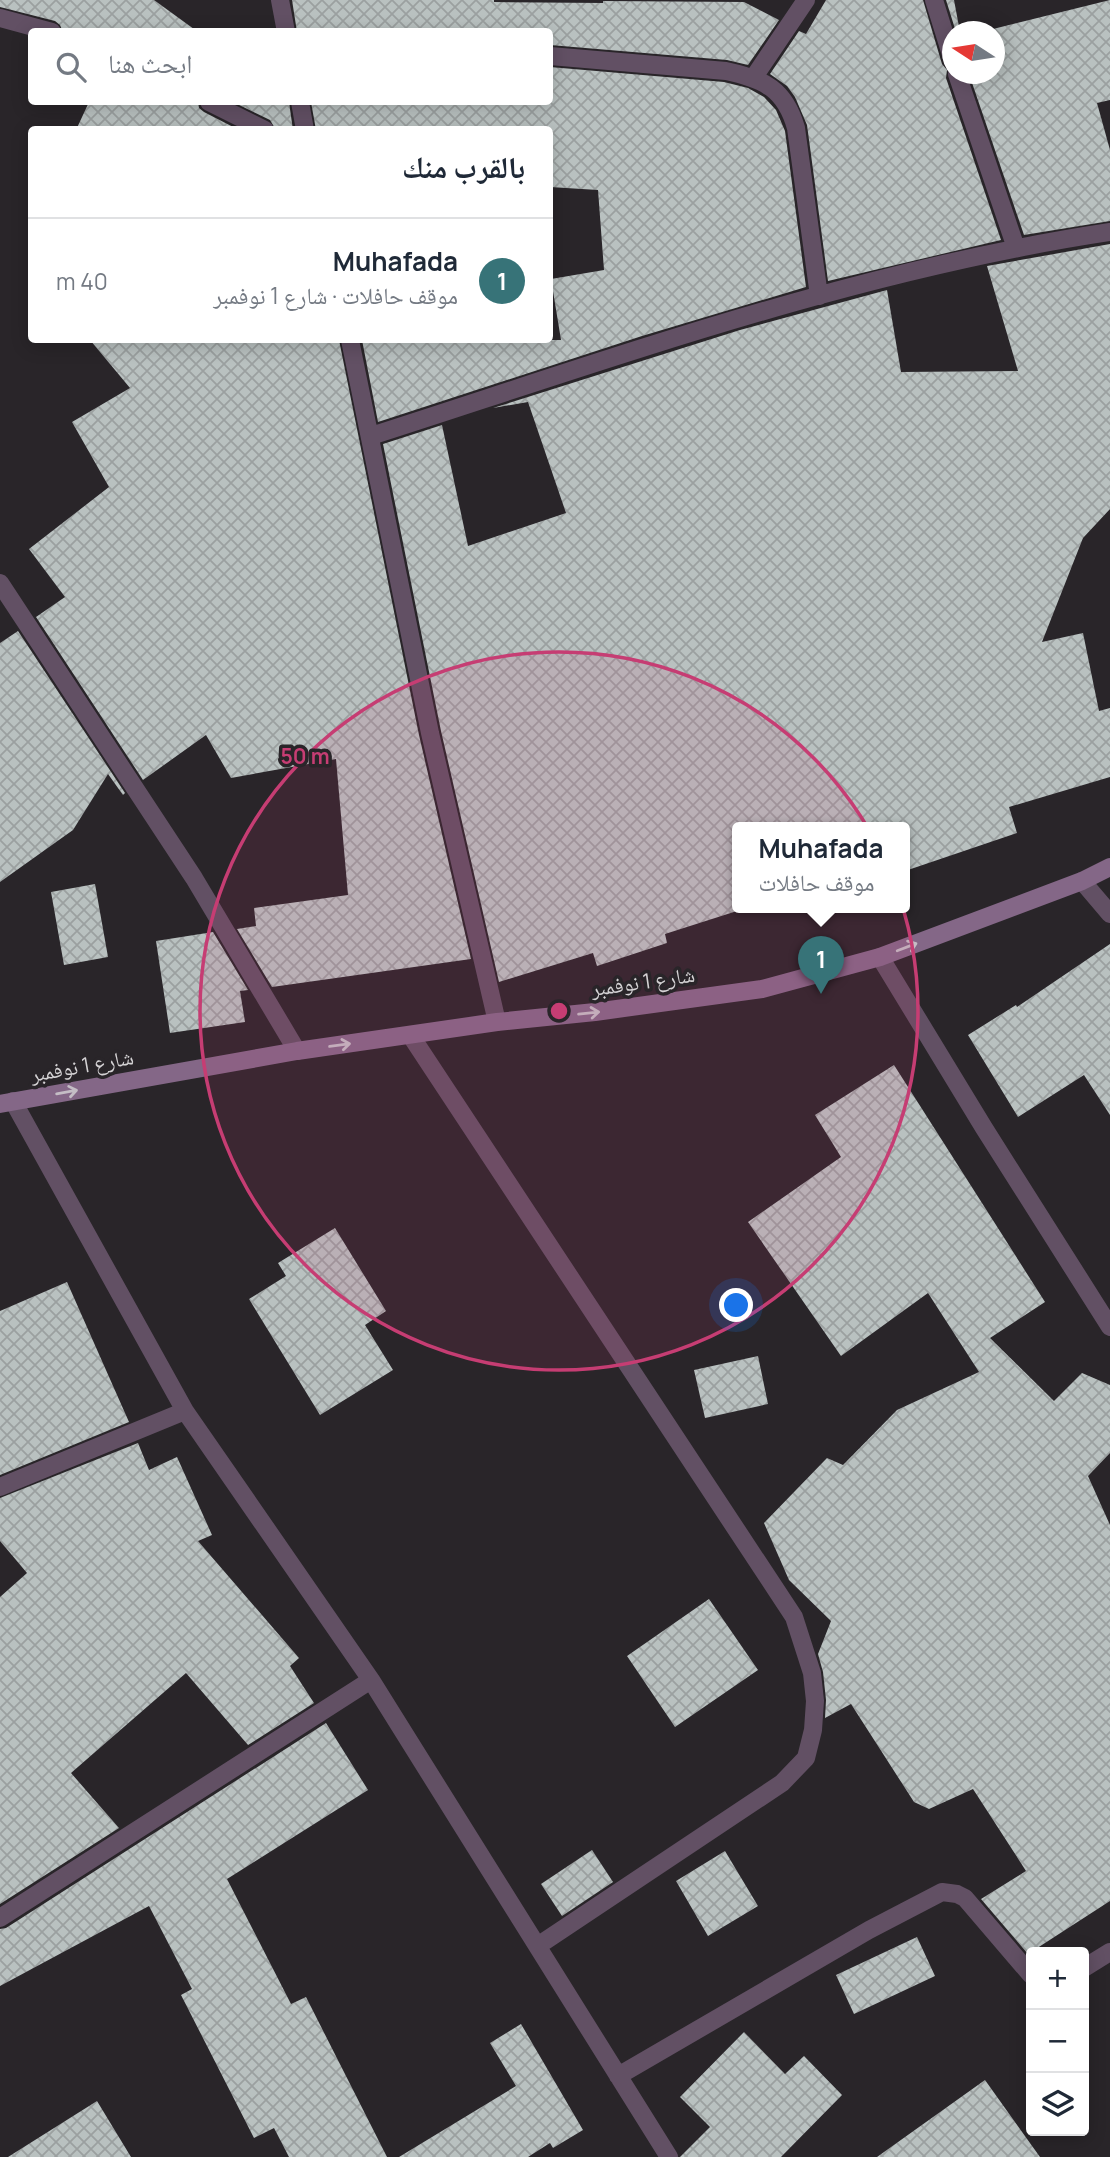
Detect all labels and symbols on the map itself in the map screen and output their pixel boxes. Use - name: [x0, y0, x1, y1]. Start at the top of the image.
- north arrow: [942, 21, 1005, 84]
- text: 50 m: [280, 742, 330, 770]
- pin: 1: [798, 936, 844, 994]
- one-way arrow: [896, 939, 918, 952]
- street label: شارع 1 نوفمبر: [588, 960, 696, 1002]
- centre of rings: [547, 999, 571, 1023]
- one-way arrow: [578, 1006, 600, 1019]
- one-way arrow: [328, 1039, 351, 1052]
- street label: شارع 1 نوفمبر: [27, 1042, 136, 1088]
- one-way arrow: [55, 1085, 78, 1098]
- your location: [719, 1288, 753, 1322]

